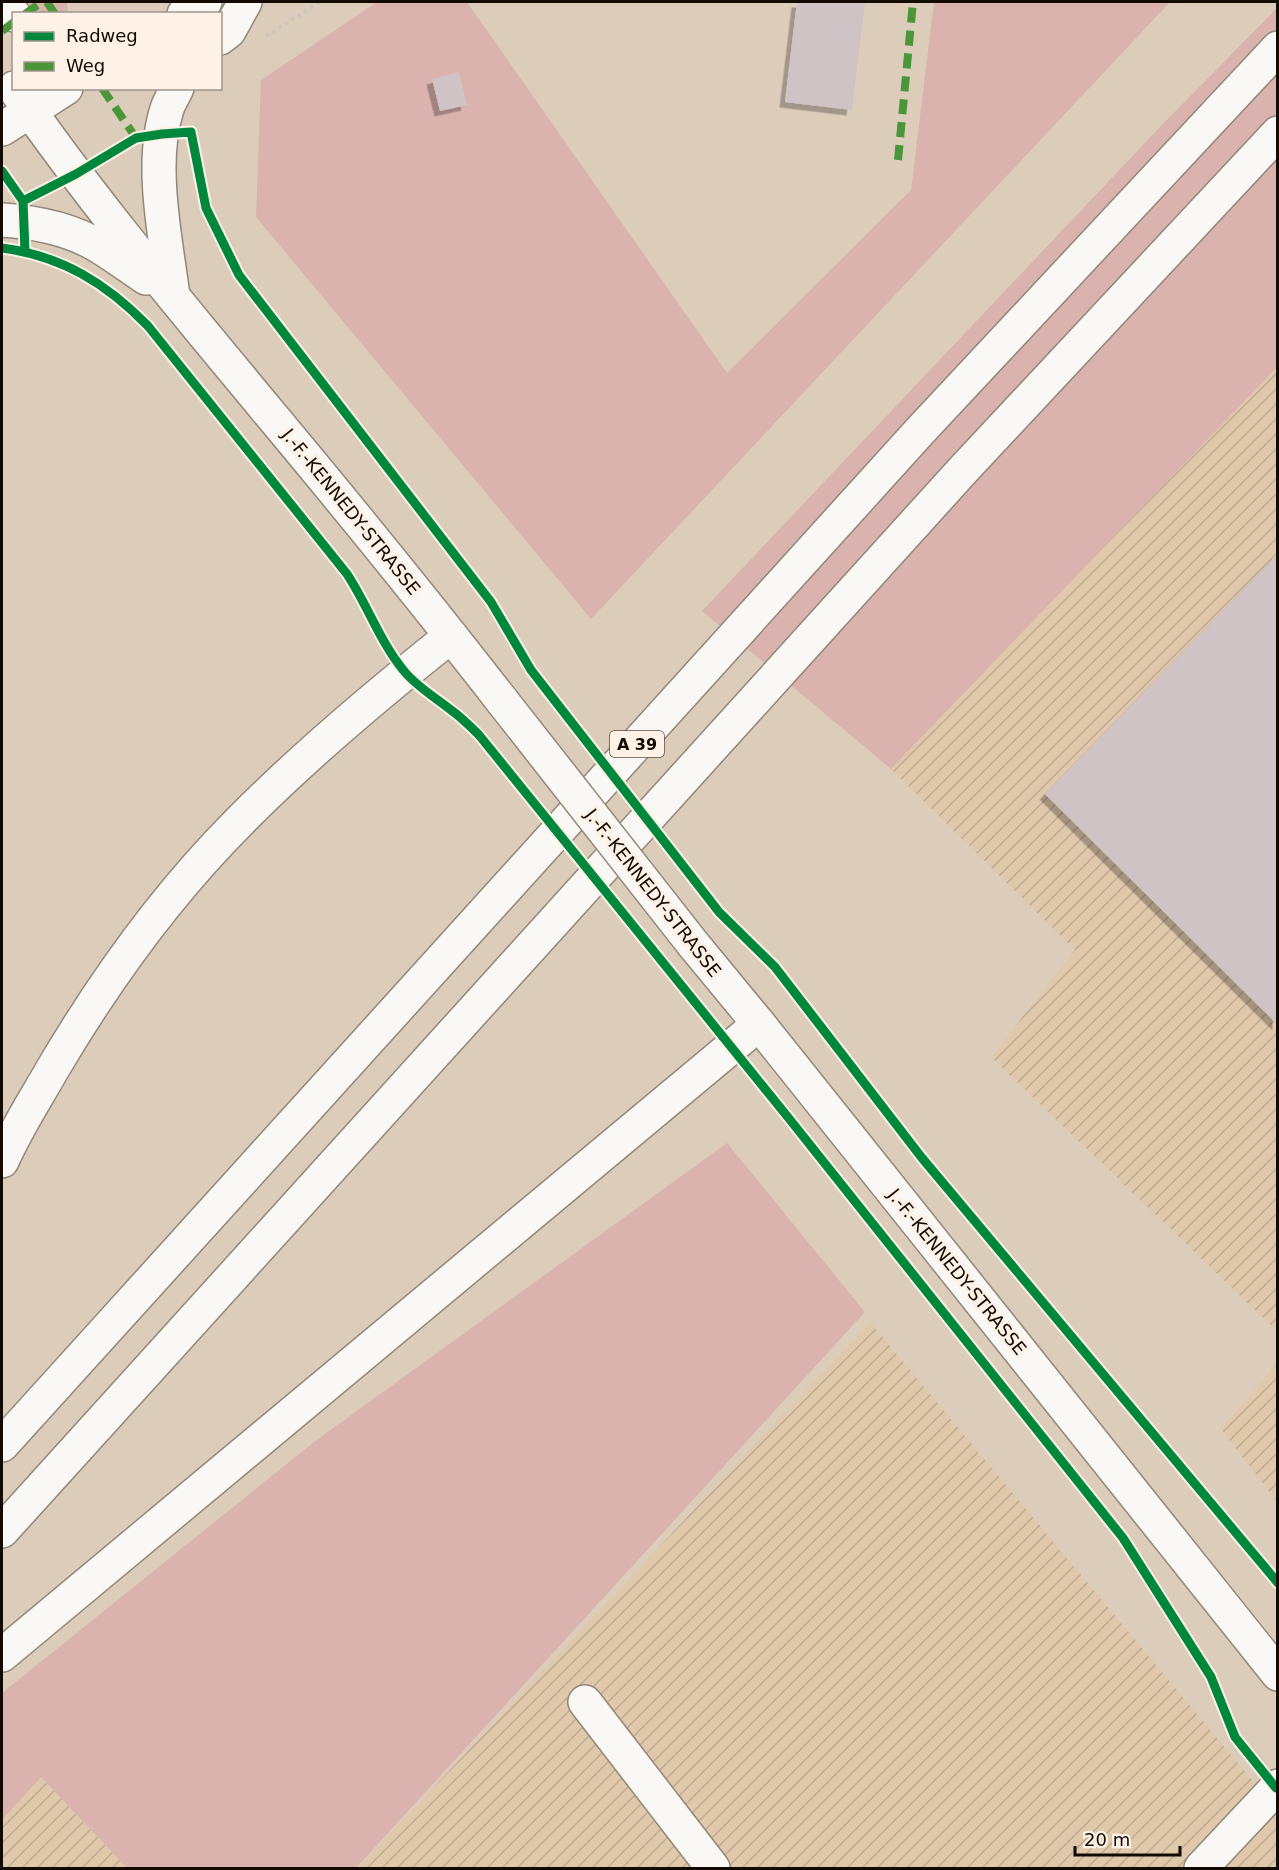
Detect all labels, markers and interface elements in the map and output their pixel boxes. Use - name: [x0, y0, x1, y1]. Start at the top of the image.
- legend: [12, 12, 222, 90]
- text: Radweg: [66, 25, 138, 46]
- text: Weg: [66, 55, 105, 76]
- street label: J.-F.-KENNEDY-STRASSE: [277, 424, 425, 599]
- road number: A 39: [610, 731, 664, 757]
- street label: J.-F.-KENNEDY-STRASSE: [581, 804, 726, 981]
- street label: J.-F.-KENNEDY-STRASSE: [883, 1184, 1031, 1359]
- scale bar: [1075, 1819, 1180, 1857]
- text: 20 m: [1084, 1829, 1130, 1850]

